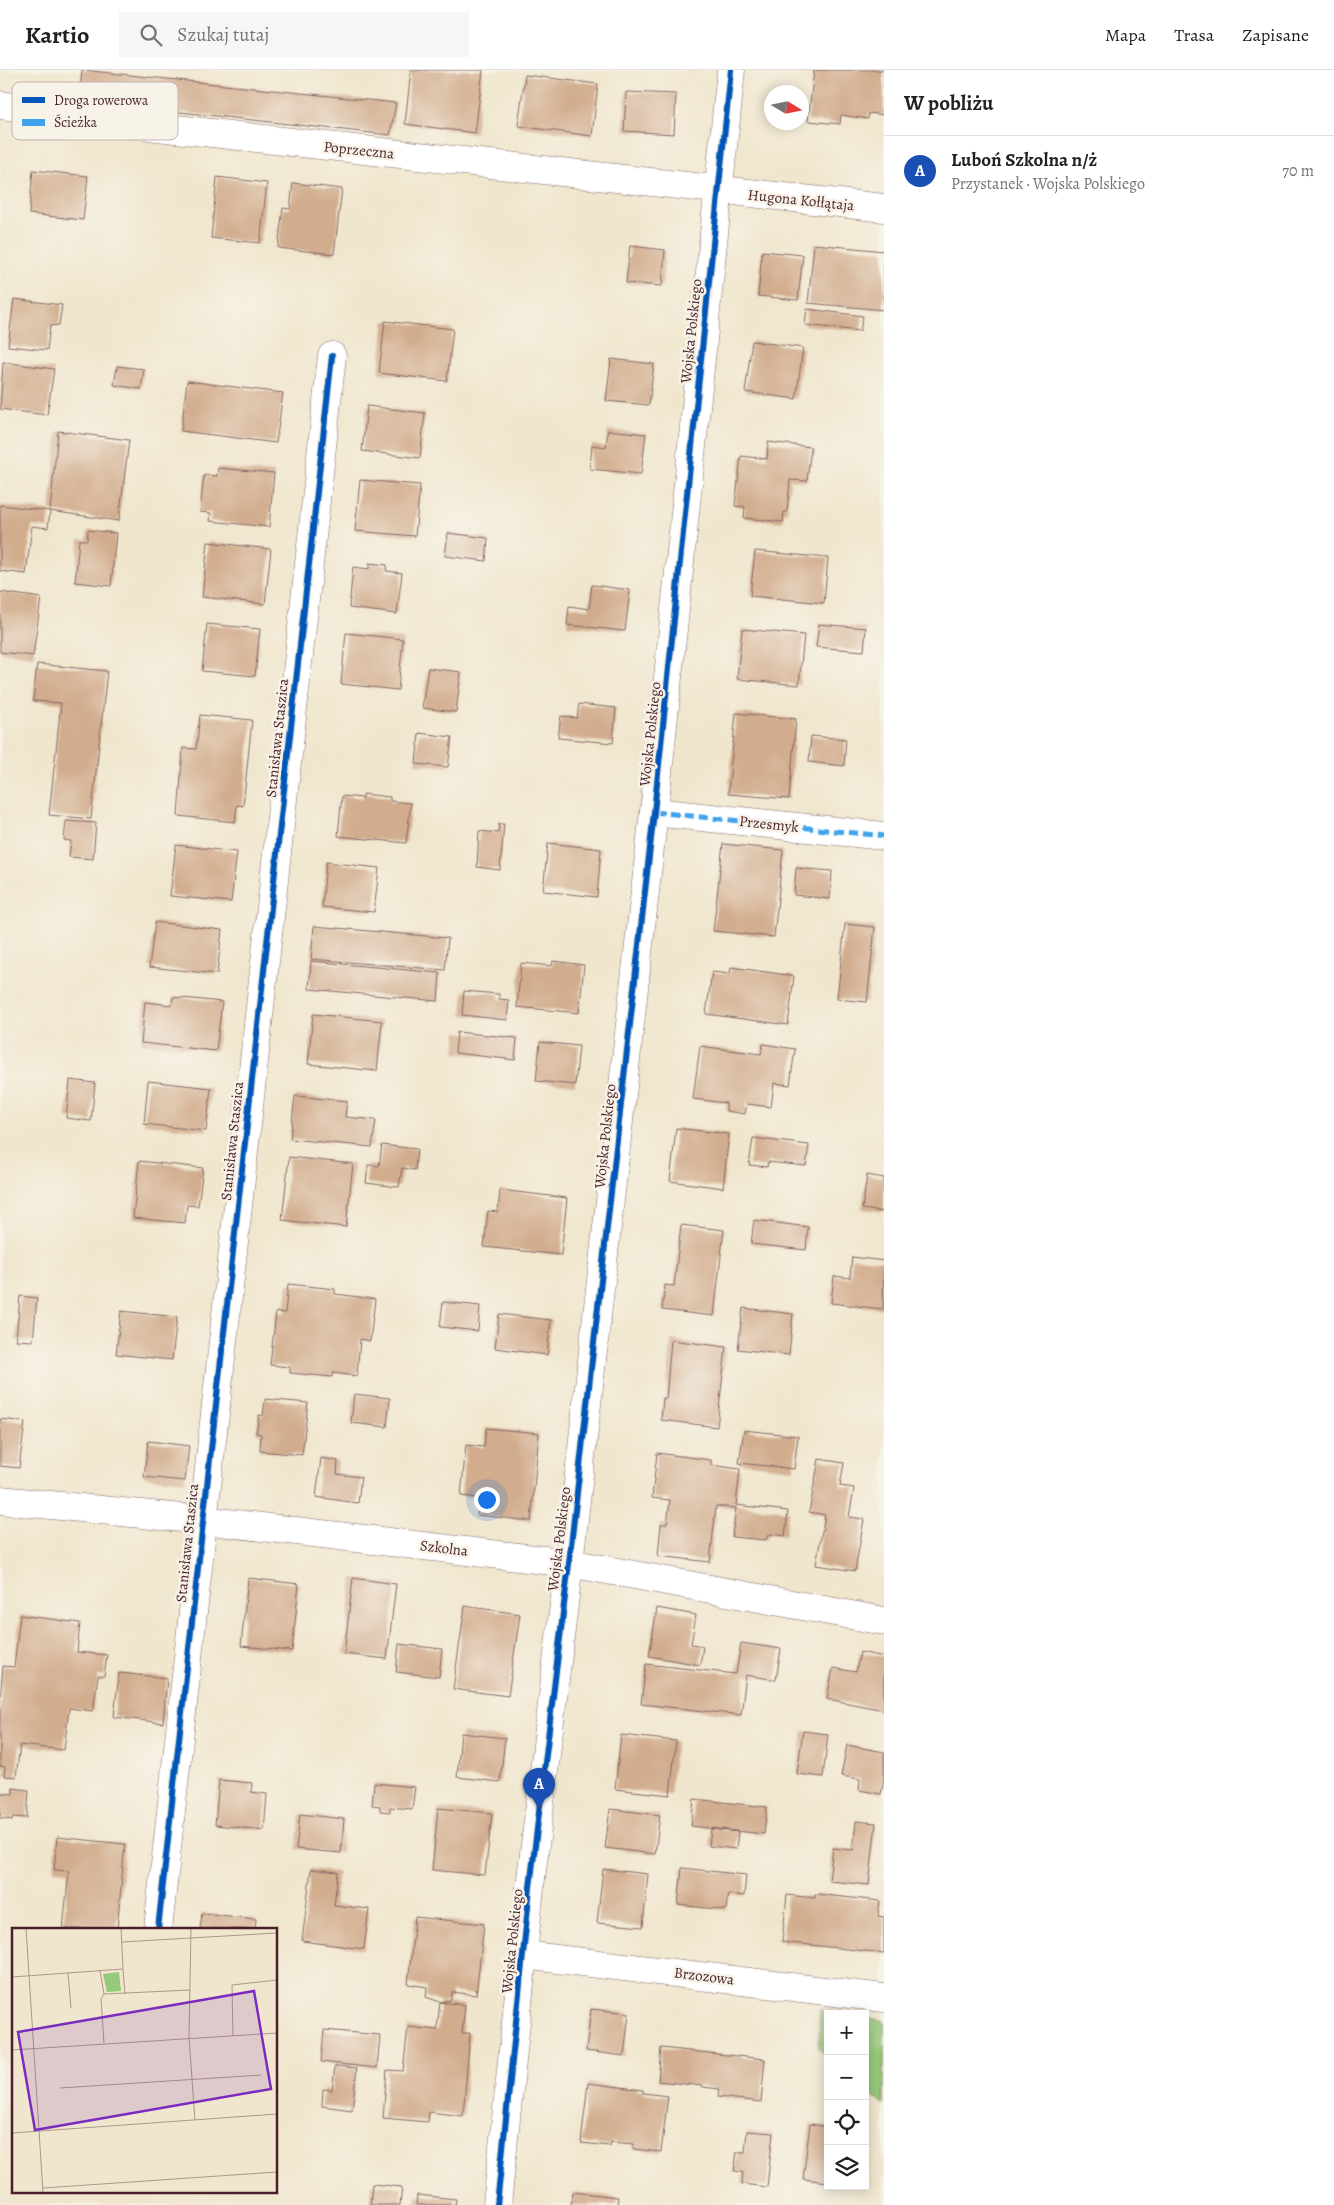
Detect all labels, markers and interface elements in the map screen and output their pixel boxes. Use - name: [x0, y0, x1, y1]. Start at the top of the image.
- search box: [119, 12, 469, 57]
- text: Kartio: [25, 19, 89, 51]
- icon: search: [137, 21, 165, 49]
- text: Szukaj tutaj: [177, 22, 269, 48]
- text: Mapa: [1105, 23, 1146, 47]
- text: Trasa: [1174, 23, 1214, 47]
- text: Zapisane: [1242, 23, 1309, 47]
- legend: [12, 82, 178, 140]
- north arrow: [764, 85, 809, 130]
- text: W pobliżu: [904, 89, 993, 117]
- text: Droga rowerowa: [54, 91, 149, 110]
- text: Ścieżka: [54, 113, 97, 132]
- street label: Poprzeczna: [323, 136, 395, 164]
- text: Luboń Szkolna n/ż: [951, 147, 1097, 173]
- text: A: [915, 160, 925, 182]
- text: 70 m: [1282, 160, 1314, 182]
- text: Przystanek · Wojska Polskiego: [951, 173, 1145, 195]
- street label: Hugona Kołłątaja: [747, 184, 855, 216]
- street label: Wojska Polskiego: [675, 278, 706, 385]
- street label: Stanisława Staszica: [261, 677, 293, 799]
- street label: Wojska Polskiego: [634, 681, 665, 788]
- street label: Przesmyk: [738, 811, 800, 837]
- street label: Stanisława Staszica: [216, 1080, 248, 1202]
- street label: Wojska Polskiego: [589, 1083, 620, 1190]
- street label: Stanisława Staszica: [171, 1482, 203, 1604]
- street label: Wojska Polskiego: [543, 1486, 575, 1593]
- your location: [474, 1487, 500, 1513]
- street label: Szkolna: [419, 1535, 469, 1561]
- pin: A: [523, 1768, 555, 1809]
- street label: Wojska Polskiego: [496, 1888, 527, 1995]
- inset map: [12, 1928, 278, 2192]
- street label: Brzozowa: [673, 1962, 735, 1990]
- map controls: [824, 2010, 869, 2190]
- button: +: [824, 2010, 869, 2055]
- button: −: [824, 2055, 869, 2100]
- button: locate: [824, 2100, 869, 2145]
- button: layers: [824, 2145, 869, 2190]

